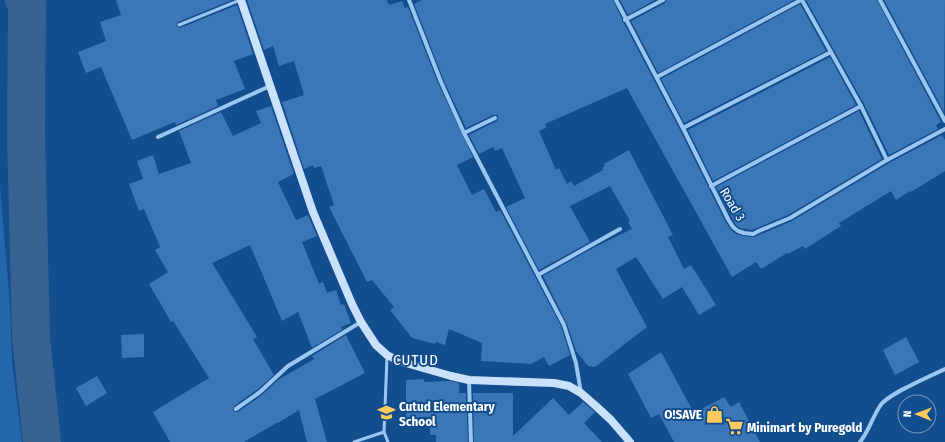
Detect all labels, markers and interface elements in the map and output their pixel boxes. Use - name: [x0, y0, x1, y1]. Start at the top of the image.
- street label: Road 3: [717, 185, 748, 224]
- district label: CUTUD: [393, 351, 439, 369]
- north arrow: [897, 394, 937, 434]
- place label: Cutud Elementary School: [399, 399, 496, 429]
- school or university icon: Cutud Elementary School: [376, 403, 396, 423]
- shop icon: O!SAVE: [705, 404, 725, 424]
- place label: O!SAVE: [664, 407, 702, 422]
- text: N: [901, 410, 914, 417]
- supermarket icon: Minimart by Puregold: [724, 417, 744, 437]
- place label: Minimart by Puregold: [747, 420, 862, 435]

